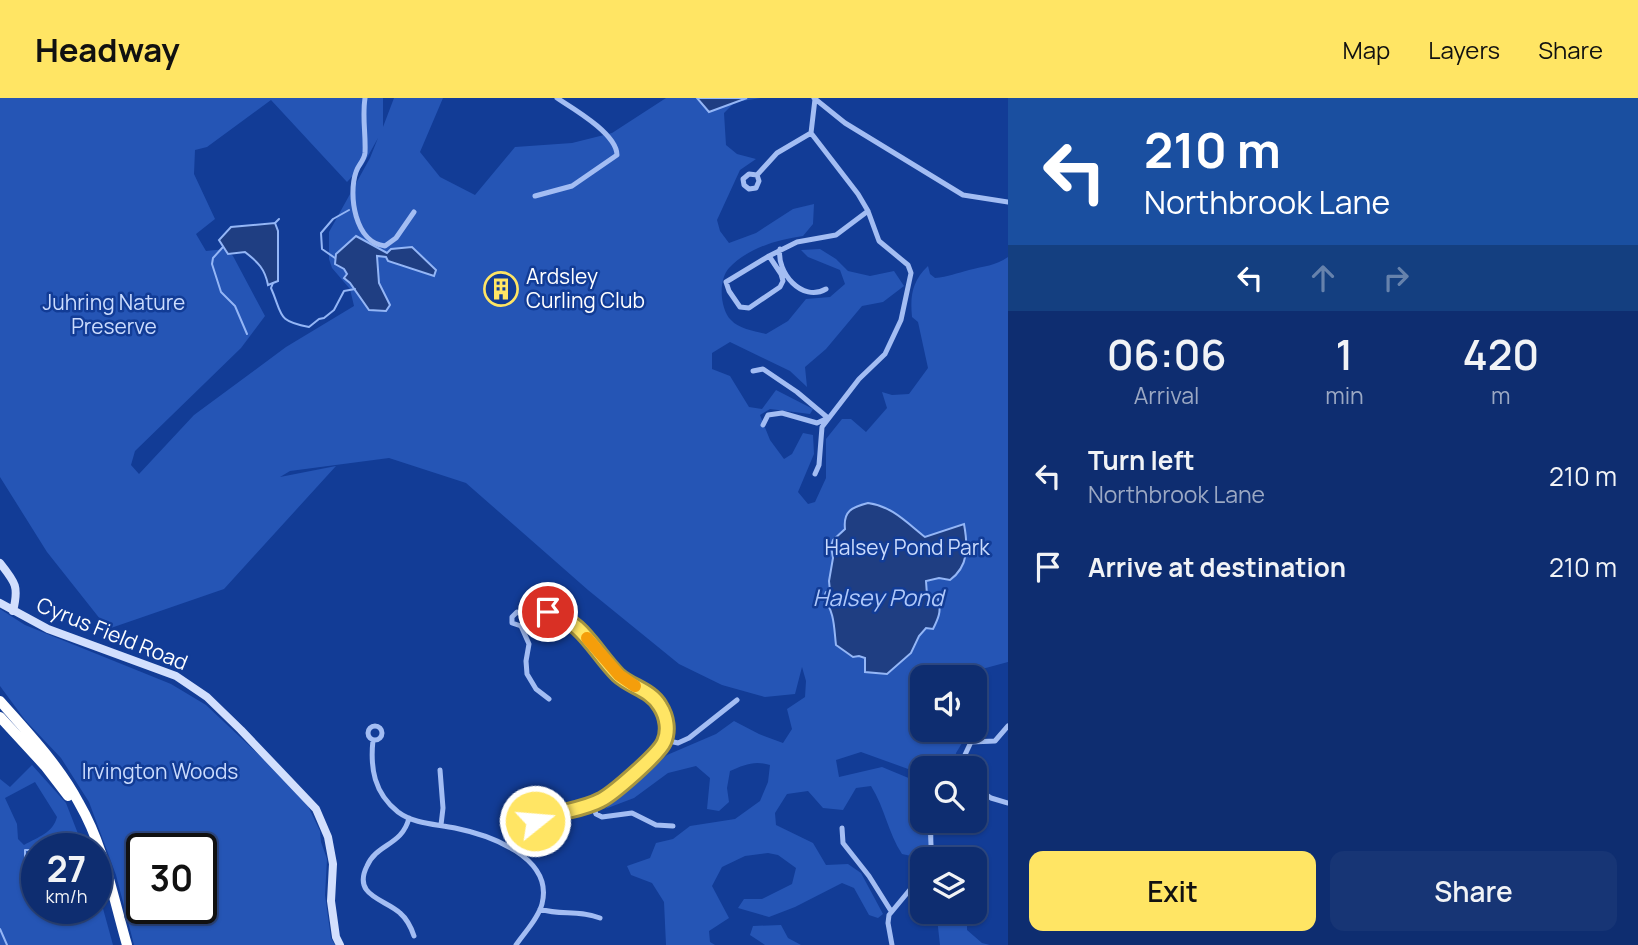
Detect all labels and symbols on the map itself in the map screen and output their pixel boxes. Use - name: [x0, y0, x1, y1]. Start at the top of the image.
- place label: Ardsley Curling Club: [526, 262, 645, 314]
- building icon: Ardsley Curling Club: [482, 270, 520, 308]
- park label: Juhring Nature Preserve: [43, 288, 185, 340]
- park label: Halsey Pond Park: [824, 533, 990, 561]
- water label: Halsey Pond: [813, 581, 947, 613]
- pin: [518, 582, 578, 642]
- street label: Cyrus Field Road: [33, 590, 192, 676]
- park label: Irvington Woods: [82, 757, 238, 785]
- position arrow: [498, 784, 572, 858]
- speed limit sign: 30: [126, 833, 217, 924]

